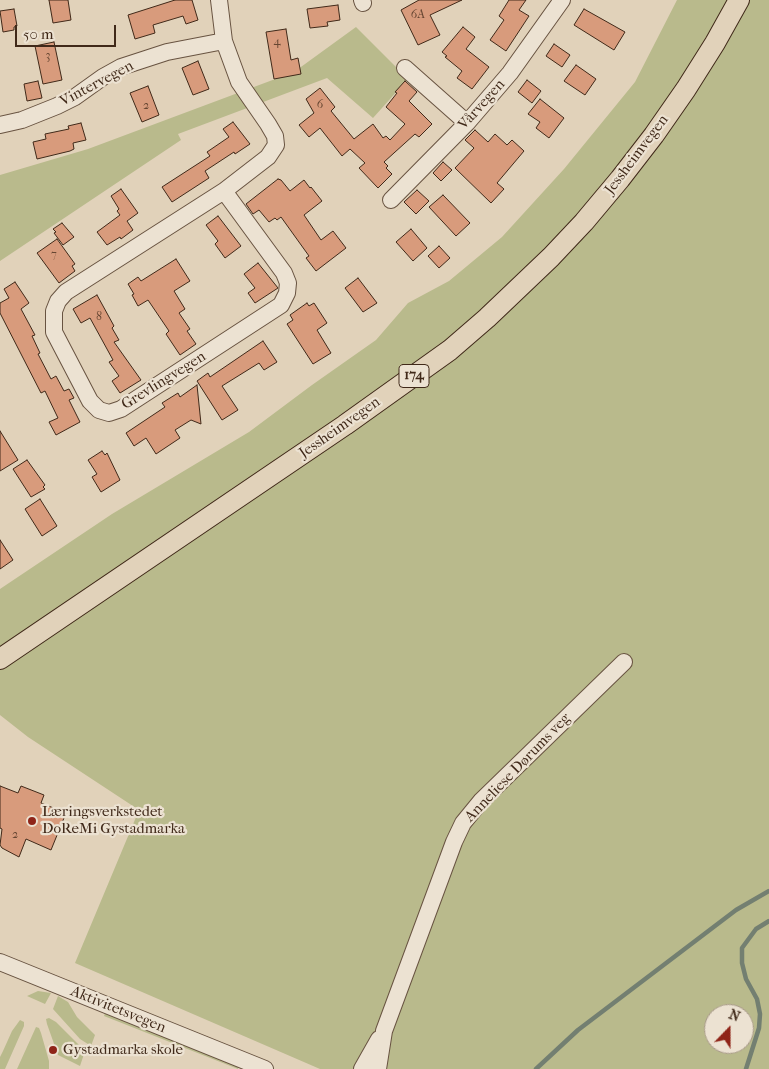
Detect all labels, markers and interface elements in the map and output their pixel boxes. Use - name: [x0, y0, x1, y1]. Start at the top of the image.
- house number: 6A: [411, 8, 425, 22]
- scale bar: [18, 15, 119, 47]
- text: 50 m: [23, 25, 53, 43]
- house number: 4: [273, 35, 281, 49]
- house number: 3: [46, 49, 50, 63]
- street label: Vintervegen: [57, 57, 137, 111]
- street label: Vårvegen: [455, 76, 509, 134]
- house number: 6: [317, 98, 323, 112]
- house number: 2: [143, 99, 149, 113]
- street label: Jessheimvegen: [601, 112, 673, 198]
- house number: 7: [51, 248, 57, 262]
- house number: 8: [96, 310, 102, 324]
- street label: Grevlingvegen: [119, 348, 209, 414]
- road number: 174: [399, 364, 429, 388]
- street label: Jessheimvegen: [296, 393, 384, 463]
- street label: Anneliese Dørums veg: [461, 710, 575, 826]
- place label: Læringsverkstedet DoReMi Gystadmarka: [42, 803, 185, 838]
- marker: Læringsverkstedet DoReMi Gystadmarka: [26, 815, 38, 827]
- house number: 2: [12, 828, 18, 842]
- street label: Aktivitetsvegen: [68, 983, 168, 1037]
- north arrow: [704, 1004, 754, 1054]
- text: N: [726, 1006, 743, 1025]
- place label: Gystadmarka skole: [63, 1041, 183, 1059]
- marker: Gystadmarka skole: [47, 1044, 59, 1056]

